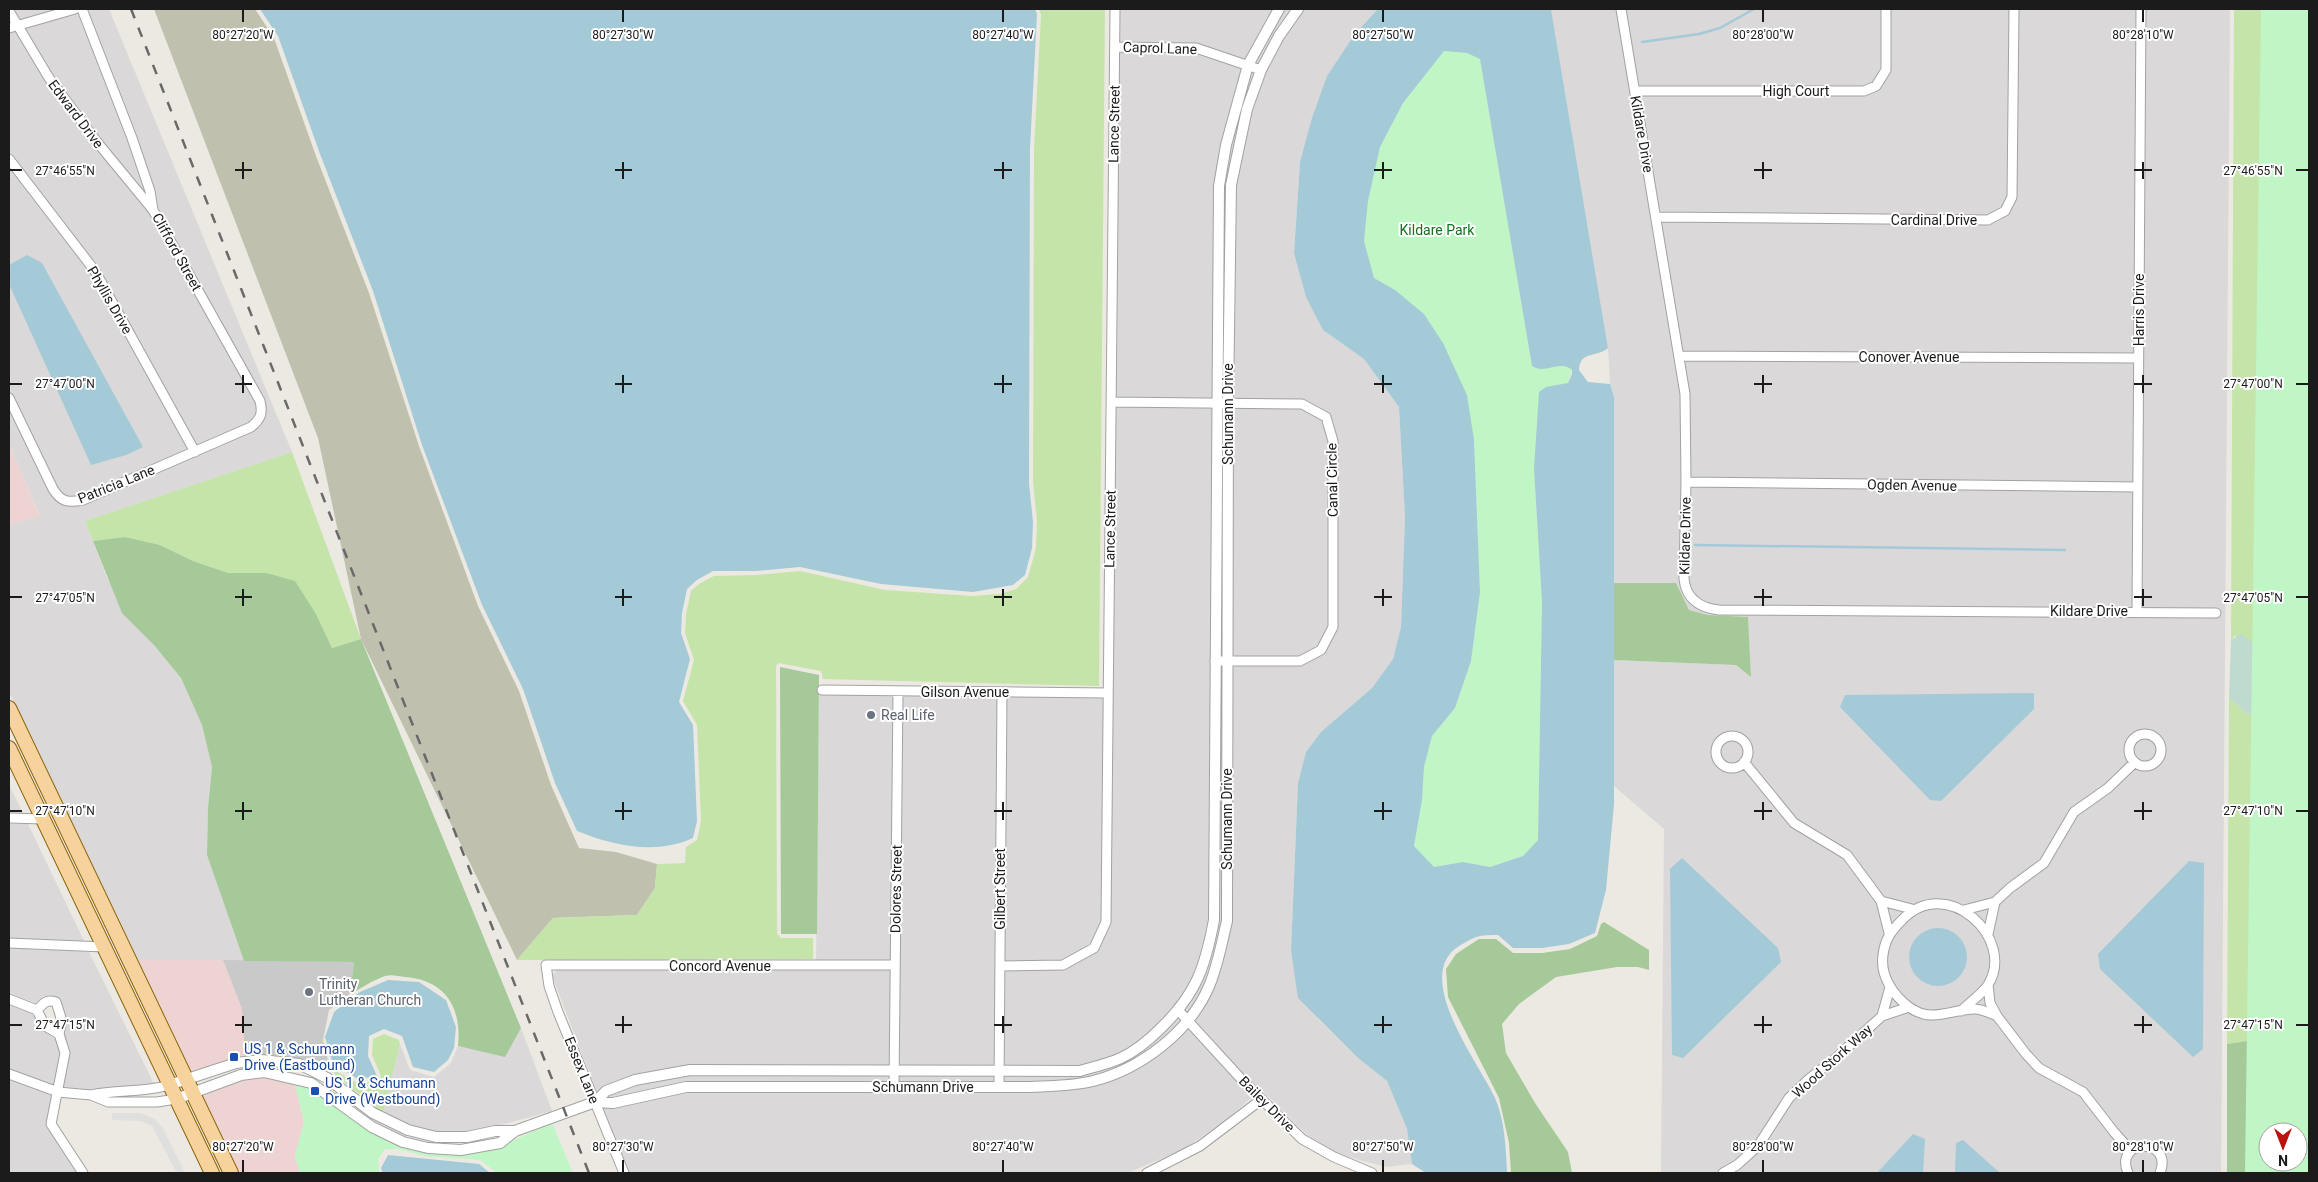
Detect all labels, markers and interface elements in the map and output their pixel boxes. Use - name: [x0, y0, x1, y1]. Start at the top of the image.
- text: 80°27'20"W: [212, 28, 274, 42]
- text: 80°27'30"W: [592, 28, 654, 42]
- text: 80°27'40"W: [972, 28, 1034, 42]
- text: 80°27'50"W: [1352, 28, 1414, 42]
- text: 80°28'00"W: [1732, 28, 1794, 42]
- text: 80°28'10"W: [2112, 28, 2174, 42]
- street label: Caprol Lane: [1123, 39, 1197, 57]
- street label: Edward Drive: [45, 77, 107, 151]
- street label: High Court: [1763, 83, 1830, 99]
- street label: Lance Street: [1105, 84, 1123, 163]
- street label: Kildare Drive: [1627, 94, 1657, 174]
- text: 27°46'55"N: [35, 164, 95, 178]
- text: 27°46'55"N: [2223, 164, 2283, 178]
- street label: Clifford Street: [149, 210, 205, 294]
- street label: Cardinal Drive: [1891, 212, 1977, 228]
- park label: Kildare Park: [1400, 222, 1475, 238]
- street label: Phyllis Drive: [84, 263, 136, 337]
- street label: Harris Drive: [2131, 274, 2147, 346]
- street label: Conover Avenue: [1859, 349, 1959, 365]
- street label: Schumann Drive: [1220, 363, 1236, 465]
- text: 27°47'00"N: [35, 377, 95, 391]
- text: 27°47'00"N: [2223, 377, 2283, 391]
- street label: Canal Circle: [1323, 443, 1341, 517]
- street label: Patricia Lane: [75, 461, 157, 507]
- street label: Ogden Avenue: [1867, 476, 1957, 494]
- street label: Lance Street: [1101, 489, 1119, 568]
- street label: Kildare Drive: [1676, 497, 1694, 575]
- text: 27°47'05"N: [35, 591, 95, 605]
- text: 27°47'05"N: [2223, 591, 2283, 605]
- street label: Kildare Drive: [2050, 603, 2128, 619]
- street label: Gilson Avenue: [921, 684, 1009, 700]
- place label: Real Life: [881, 707, 935, 723]
- marker: Real Life: [865, 709, 877, 721]
- street label: Schumann Drive: [1219, 768, 1235, 870]
- text: 27°47'10"N: [35, 804, 95, 818]
- text: 27°47'10"N: [2223, 804, 2283, 818]
- street label: Dolores Street: [887, 844, 905, 933]
- street label: Gilbert Street: [992, 848, 1008, 930]
- street label: Concord Avenue: [669, 958, 771, 974]
- place label: Trinity Lutheran Church: [319, 976, 421, 1008]
- marker: Trinity Lutheran Church: [303, 986, 315, 998]
- text: 27°47'15"N: [35, 1018, 95, 1032]
- text: 27°47'15"N: [2223, 1018, 2283, 1032]
- street label: Wood Stork Way: [1789, 1021, 1876, 1101]
- street label: Essex Lane: [561, 1034, 603, 1106]
- place label: US 1 & Schumann Drive (Eastbound): [244, 1041, 355, 1074]
- marker: US 1 & Schumann Drive (Eastbound): [228, 1051, 240, 1063]
- street label: Bailey Drive: [1236, 1073, 1298, 1135]
- place label: US 1 & Schumann Drive (Westbound): [325, 1075, 440, 1108]
- street label: Schumann Drive: [872, 1079, 974, 1095]
- marker: US 1 & Schumann Drive (Westbound): [309, 1085, 321, 1097]
- north arrow: [2258, 1122, 2308, 1172]
- text: 80°27'20"W: [212, 1140, 274, 1154]
- text: 80°27'30"W: [592, 1140, 654, 1154]
- text: 80°27'40"W: [972, 1140, 1034, 1154]
- text: 80°27'50"W: [1352, 1140, 1414, 1154]
- text: 80°28'00"W: [1732, 1140, 1794, 1154]
- text: 80°28'10"W: [2112, 1140, 2174, 1154]
- text: N: [2278, 1152, 2288, 1168]

